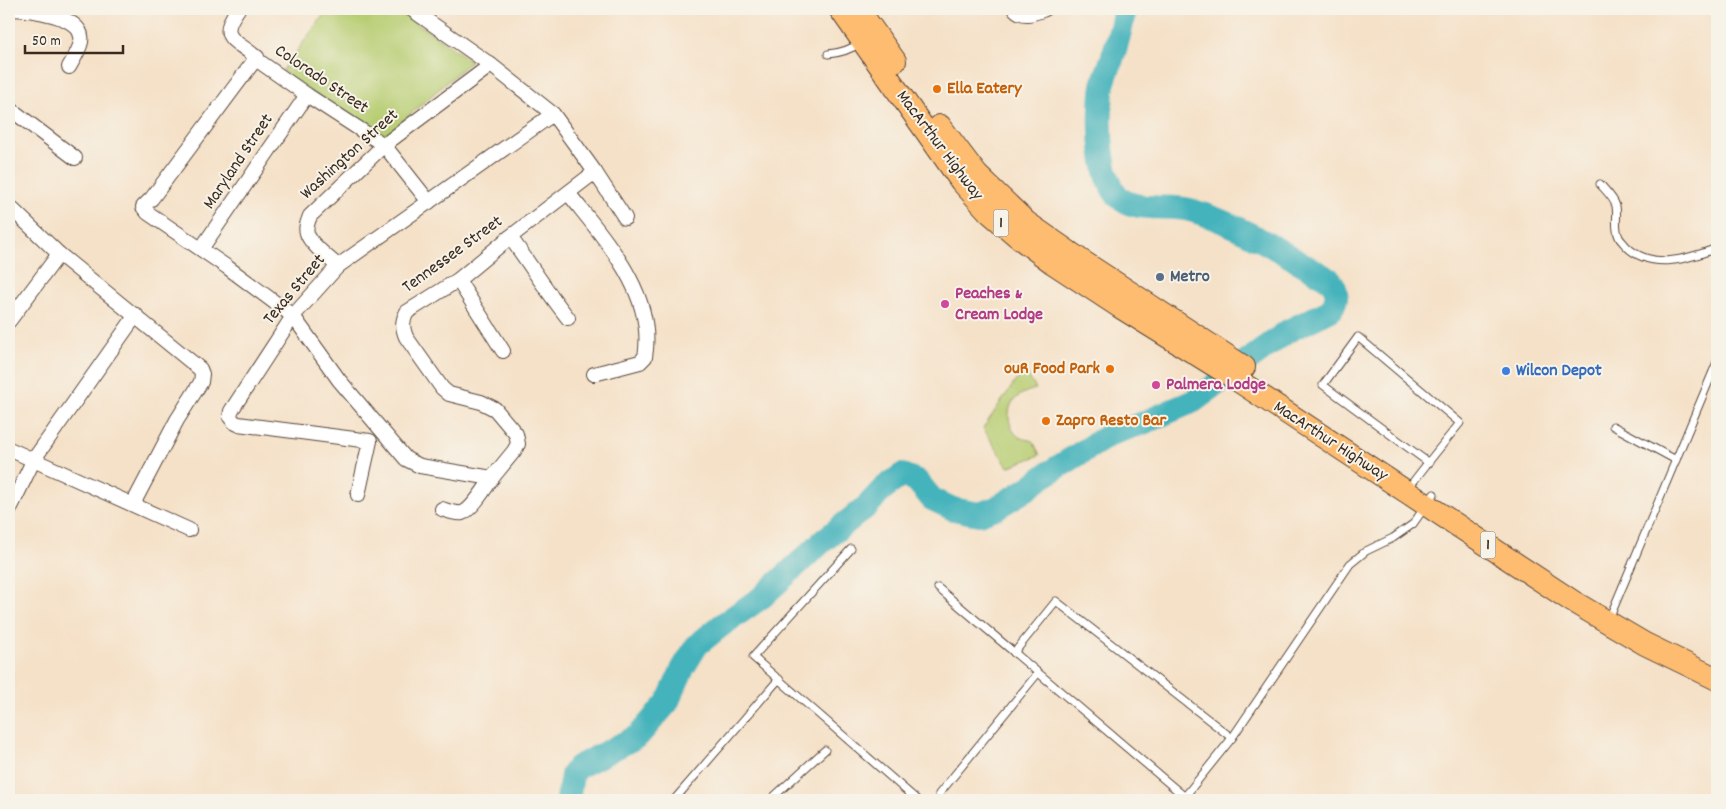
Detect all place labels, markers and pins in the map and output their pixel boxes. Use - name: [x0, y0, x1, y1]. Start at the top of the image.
- place label: Ella Eatery: [947, 77, 1022, 102]
- marker: Ella Eatery: [931, 83, 943, 95]
- place label: Metro: [1170, 265, 1210, 290]
- marker: Metro: [1154, 271, 1166, 283]
- place label: Peaches & Cream Lodge: [955, 282, 1043, 328]
- marker: Peaches & Cream Lodge: [939, 298, 951, 310]
- place label: ouR Food Park: [1004, 357, 1101, 382]
- place label: Wilcon Depot: [1516, 359, 1602, 384]
- marker: ouR Food Park: [1104, 363, 1116, 375]
- marker: Wilcon Depot: [1500, 365, 1512, 377]
- place label: Palmera Lodge: [1166, 373, 1266, 398]
- marker: Palmera Lodge: [1150, 379, 1162, 391]
- place label: Zapro Resto Bar: [1056, 409, 1166, 434]
- marker: Zapro Resto Bar: [1040, 415, 1052, 427]

